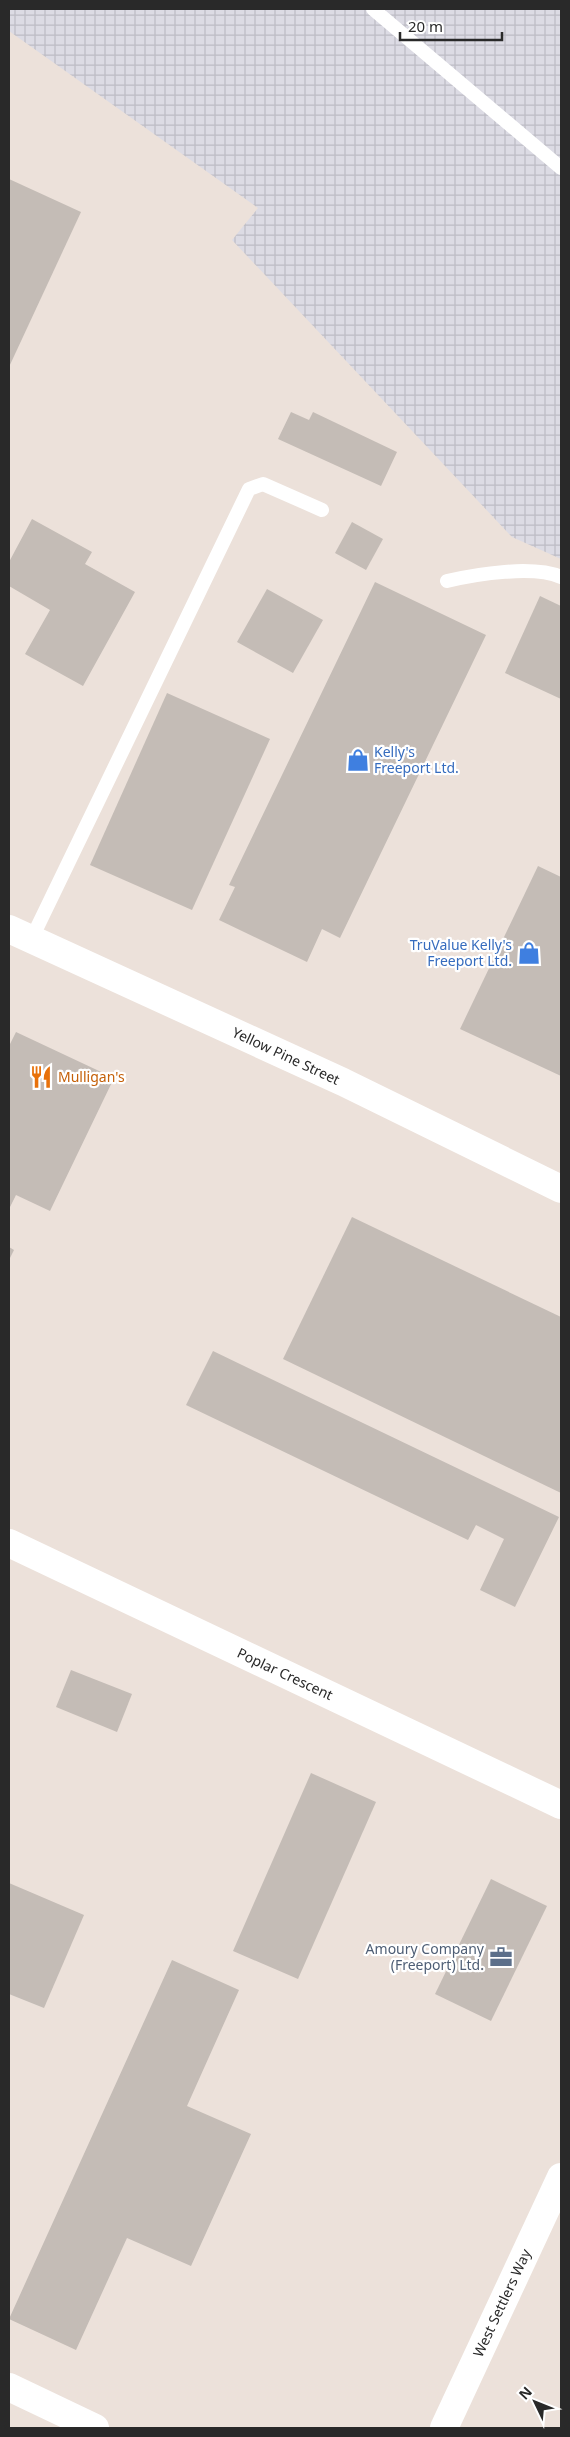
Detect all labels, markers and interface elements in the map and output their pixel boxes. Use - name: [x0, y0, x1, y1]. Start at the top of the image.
- scale bar: [400, 10, 502, 42]
- text: 20 m: [408, 16, 443, 36]
- place label: Kelly's Freeport Ltd.: [374, 742, 459, 777]
- shop icon: Kelly's Freeport Ltd.: [345, 747, 371, 773]
- place label: TruValue Kelly's Freeport Ltd.: [410, 935, 512, 970]
- shop icon: TruValue Kelly's Freeport Ltd.: [516, 940, 542, 966]
- street label: Yellow Pine Street: [229, 1022, 343, 1089]
- restaurant icon: Mulligan's: [28, 1064, 54, 1090]
- place label: Mulligan's: [58, 1067, 125, 1086]
- street label: Poplar Crescent: [234, 1643, 336, 1704]
- place label: Amoury Company (Freeport) Ltd.: [366, 1939, 485, 1974]
- office icon: Amoury Company (Freeport) Ltd.: [488, 1944, 514, 1970]
- street label: West Settlers Way: [468, 2245, 535, 2360]
- north arrow: [510, 2377, 560, 2427]
- text: N: [514, 2382, 536, 2403]

